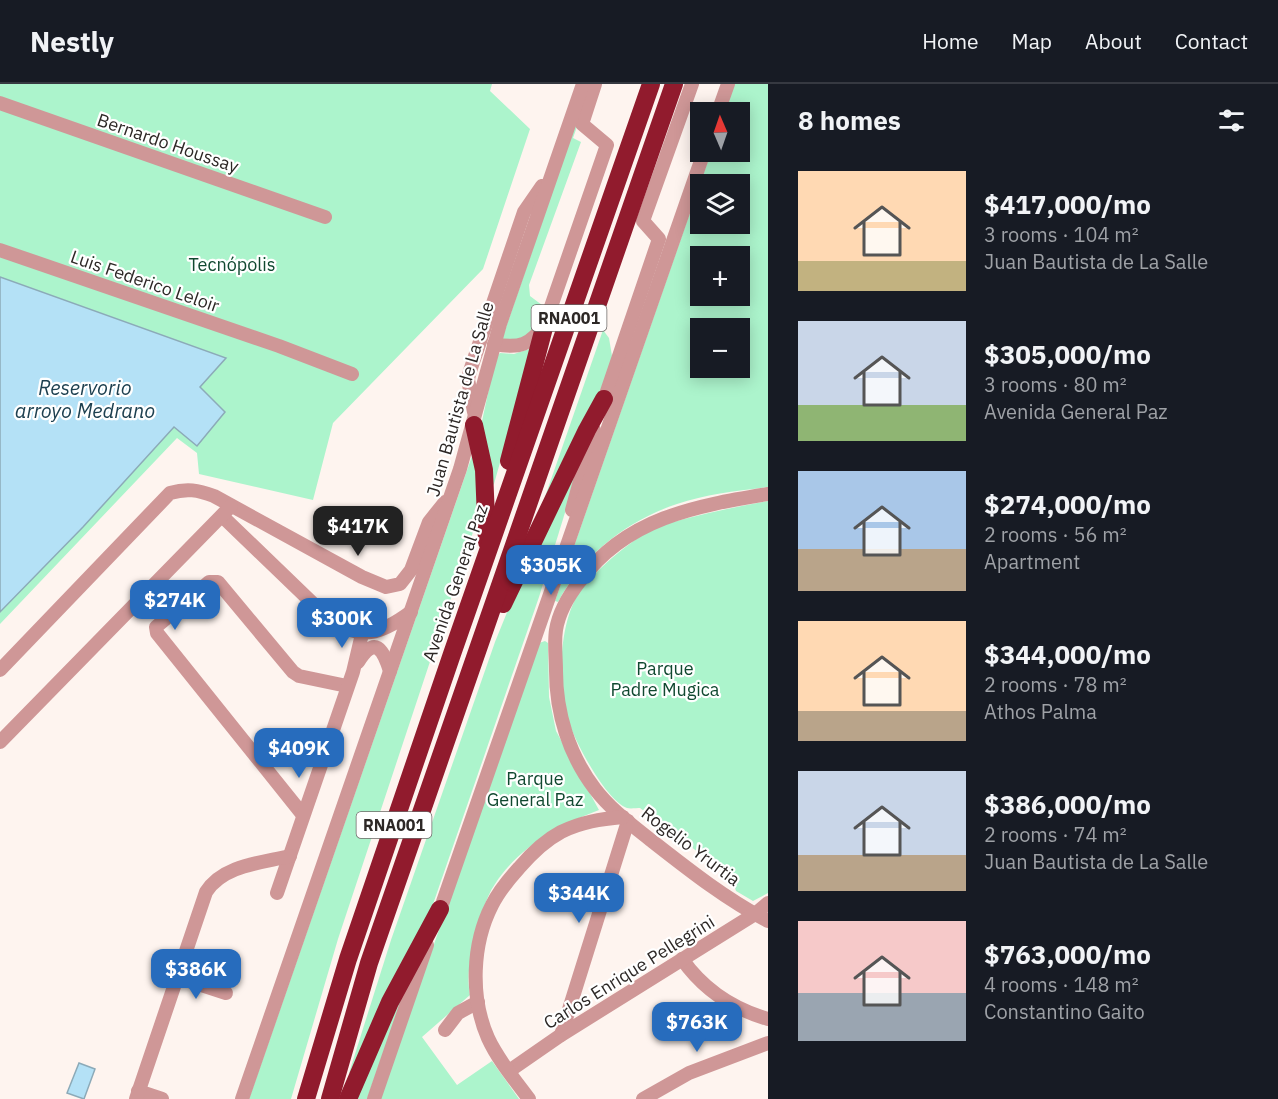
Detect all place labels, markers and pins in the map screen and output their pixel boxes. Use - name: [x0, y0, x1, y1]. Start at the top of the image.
- pin: $417K: [316, 506, 400, 557]
- pin: $305K: [509, 545, 593, 596]
- pin: $274K: [133, 580, 217, 631]
- pin: $300K: [300, 598, 384, 649]
- pin: $409K: [257, 728, 341, 779]
- pin: $344K: [537, 873, 621, 924]
- pin: $386K: [154, 949, 238, 1000]
- pin: $763K: [655, 1002, 739, 1053]

